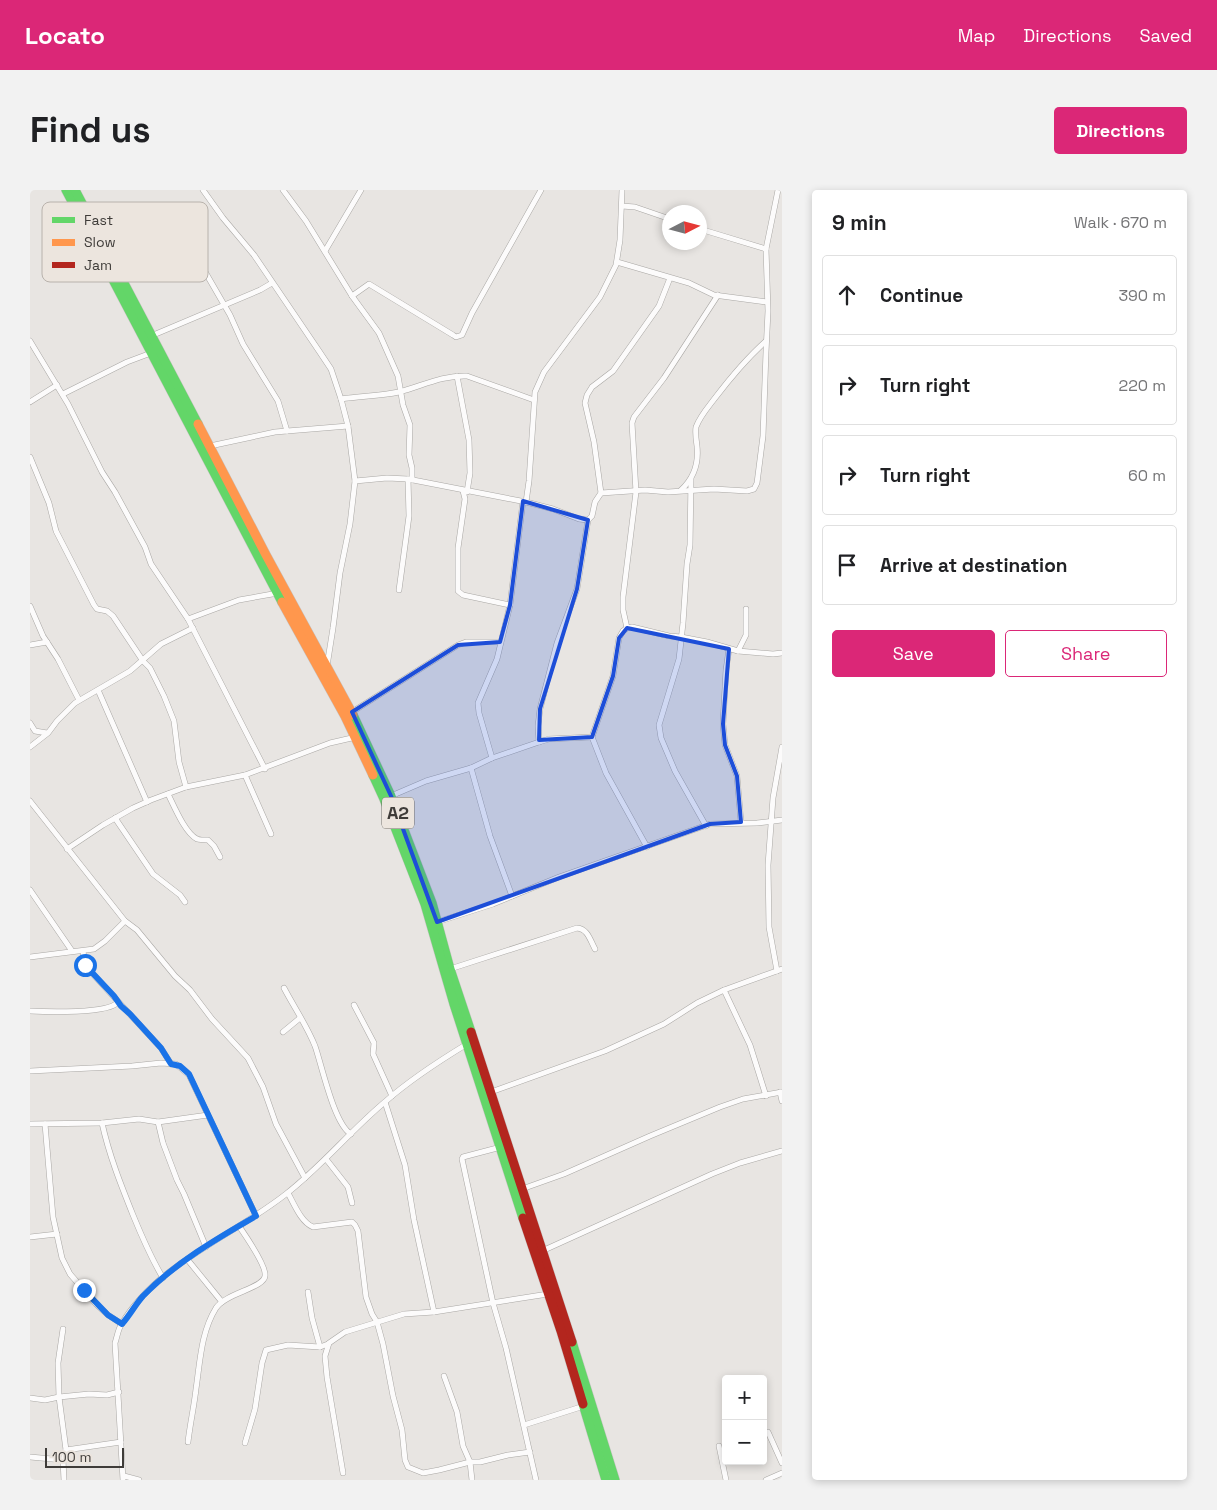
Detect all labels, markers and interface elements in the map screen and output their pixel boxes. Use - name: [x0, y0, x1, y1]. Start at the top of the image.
- text: Locato: [25, 20, 105, 51]
- text: Map: [958, 24, 995, 47]
- text: Directions: [1023, 24, 1112, 47]
- text: Saved: [1140, 24, 1192, 47]
- button: Directions: [1054, 107, 1187, 154]
- text: Find us: [30, 108, 151, 152]
- legend: [42, 202, 208, 282]
- north arrow: [662, 205, 707, 250]
- text: 9 min: [832, 209, 887, 236]
- text: Fast: [84, 211, 113, 229]
- text: Walk · 670 m: [1074, 212, 1167, 233]
- text: Slow: [84, 233, 116, 251]
- text: Jam: [84, 256, 112, 274]
- icon: ahead: [833, 281, 861, 309]
- text: Continue: [880, 283, 963, 308]
- text: 390 m: [1118, 285, 1166, 306]
- icon: right: [833, 371, 861, 399]
- text: Turn right: [880, 373, 970, 398]
- text: 220 m: [1119, 375, 1166, 396]
- icon: right: [833, 461, 861, 489]
- text: Turn right: [880, 463, 970, 488]
- text: 60 m: [1128, 465, 1166, 486]
- icon: arrive: [833, 551, 861, 579]
- text: Arrive at destination: [880, 553, 1068, 578]
- button: Save: [832, 630, 995, 677]
- button: Share: [1005, 630, 1167, 677]
- road number: A2: [382, 798, 414, 828]
- route start: [74, 954, 97, 977]
- route end: [73, 1279, 96, 1302]
- map controls: [722, 1375, 767, 1465]
- button: +: [722, 1375, 767, 1420]
- button: −: [722, 1420, 767, 1465]
- scale bar: [45, 1445, 124, 1468]
- text: 100 m: [52, 1448, 91, 1466]

